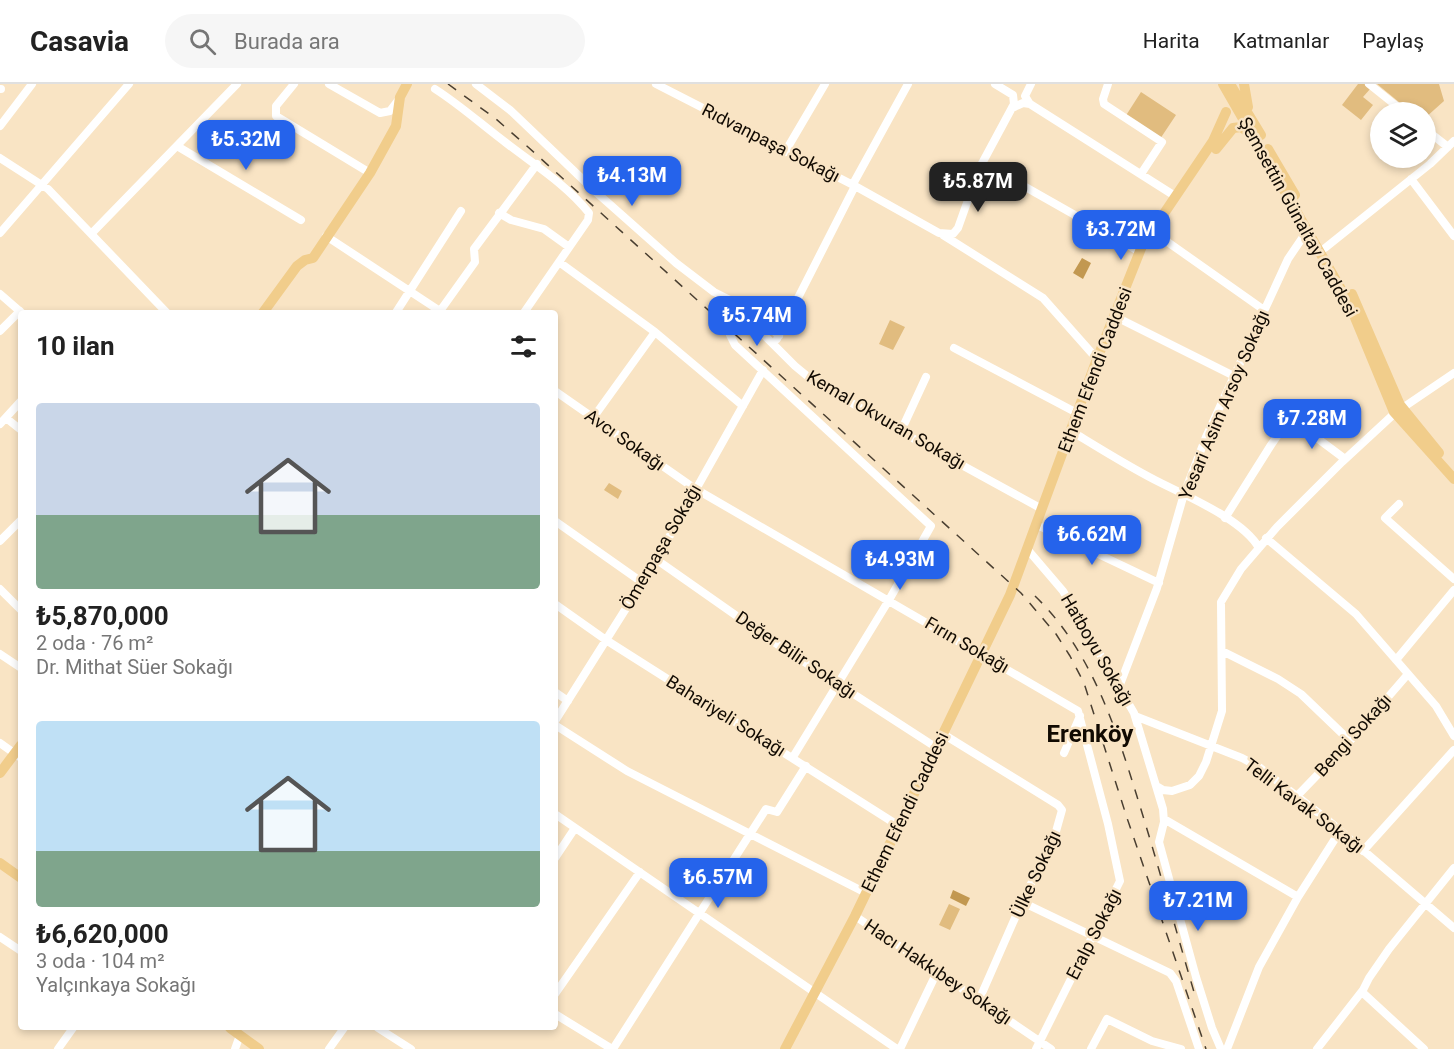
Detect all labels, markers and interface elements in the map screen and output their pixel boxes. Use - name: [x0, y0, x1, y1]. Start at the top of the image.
- search box: [165, 14, 585, 68]
- text: Casavia: [30, 25, 129, 58]
- icon: search: [186, 25, 219, 58]
- text: Burada ara: [234, 29, 340, 54]
- text: Harita: [1143, 29, 1200, 53]
- text: Katmanlar: [1233, 29, 1329, 53]
- text: Paylaş: [1362, 29, 1424, 53]
- street label: Rıdvanpaşa Sokağı: [699, 99, 844, 186]
- map controls: [1370, 102, 1436, 168]
- button: layers: [1370, 102, 1436, 168]
- street label: Şemsettin Günaltay Caddesi: [1235, 113, 1362, 320]
- pin: ₺5.32M: [197, 120, 295, 171]
- text: ₺5.32M: [211, 127, 281, 151]
- pin: ₺4.13M: [583, 156, 681, 207]
- pin: ₺5.87M: [929, 162, 1027, 213]
- text: ₺4.13M: [597, 163, 667, 187]
- text: ₺5.87M: [943, 169, 1013, 193]
- pin: ₺3.72M: [1072, 210, 1170, 261]
- text: ₺3.72M: [1086, 217, 1156, 241]
- street label: Ethem Efendi Caddesi: [1053, 284, 1136, 455]
- pin: ₺5.74M: [708, 296, 806, 347]
- text: ₺5.74M: [722, 303, 792, 327]
- street label: Yesari Asim Arsoy Sokağı: [1174, 307, 1273, 503]
- icon: filters: [507, 330, 540, 363]
- text: 10 ilan: [36, 331, 115, 361]
- street label: Kemal Okvuran Sokağı: [803, 366, 969, 474]
- pin: ₺7.28M: [1263, 399, 1361, 450]
- street label: Avcı Sokağı: [581, 404, 669, 475]
- text: ₺7.28M: [1277, 406, 1347, 430]
- icon: home: [234, 442, 342, 550]
- street label: Ömerpaşa Sokağı: [616, 480, 705, 613]
- pin: ₺6.62M: [1043, 515, 1141, 566]
- text: ₺6.62M: [1057, 522, 1127, 546]
- pin: ₺4.93M: [851, 540, 949, 591]
- text: ₺4.93M: [865, 547, 935, 571]
- street label: Hatboyu Sokağı: [1057, 590, 1138, 710]
- text: ₺5,870,000: [36, 601, 169, 631]
- street label: Değer Bilir Sokağı: [732, 606, 861, 703]
- street label: Fırın Sokağı: [921, 612, 1013, 677]
- text: 2 oda · 76 m²: [36, 631, 153, 655]
- text: Dr. Mithat Süer Sokağı: [36, 655, 233, 679]
- street label: Bahariyeli Sokağı: [663, 670, 790, 761]
- street label: Bengi Sokağı: [1310, 689, 1395, 780]
- district label: Erenköy: [1047, 720, 1134, 748]
- street label: Ethem Efendi Caddesi: [857, 728, 952, 895]
- street label: Telli Kavak Sokağı: [1240, 754, 1368, 857]
- icon: home: [234, 760, 342, 868]
- street label: Ülke Sokağı: [1006, 827, 1065, 921]
- pin: ₺6.57M: [669, 858, 767, 909]
- text: ₺6.57M: [683, 865, 753, 889]
- pin: ₺7.21M: [1149, 881, 1247, 932]
- street label: Eralp Sokağı: [1062, 885, 1125, 983]
- text: ₺7.21M: [1163, 888, 1233, 912]
- street label: Hacı Hakkıbey Sokağı: [861, 914, 1016, 1029]
- text: ₺6,620,000: [36, 919, 169, 949]
- text: 3 oda · 104 m²: [36, 949, 164, 973]
- text: Yalçınkaya Sokağı: [36, 973, 196, 997]

